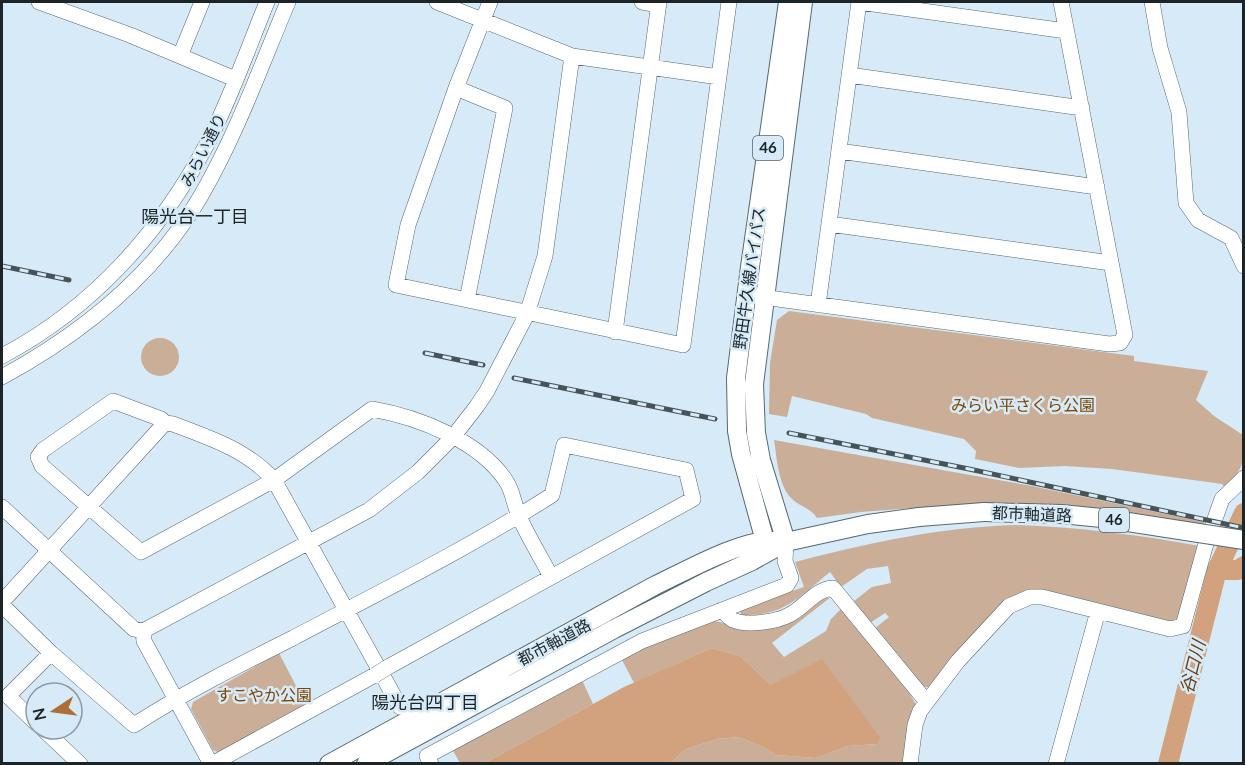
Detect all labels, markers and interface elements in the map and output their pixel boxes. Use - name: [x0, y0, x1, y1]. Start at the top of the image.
- street label: みらい通り: [176, 110, 229, 190]
- road number: 46: [753, 136, 783, 160]
- district label: 陽光台一丁目: [141, 205, 249, 227]
- street label: 野田牛久線バイパス: [729, 205, 768, 350]
- park label: みらい平さくら公園: [951, 395, 1095, 414]
- street label: 都市軸道路: [992, 503, 1072, 524]
- road number: 46: [1099, 508, 1129, 532]
- street label: 都市軸道路: [514, 614, 594, 669]
- water label: 谷口川: [1175, 636, 1210, 696]
- north arrow: [24, 681, 84, 741]
- park label: すこやか公園: [216, 685, 312, 704]
- district label: 陽光台四丁目: [371, 691, 479, 713]
- text: N: [28, 706, 50, 723]

